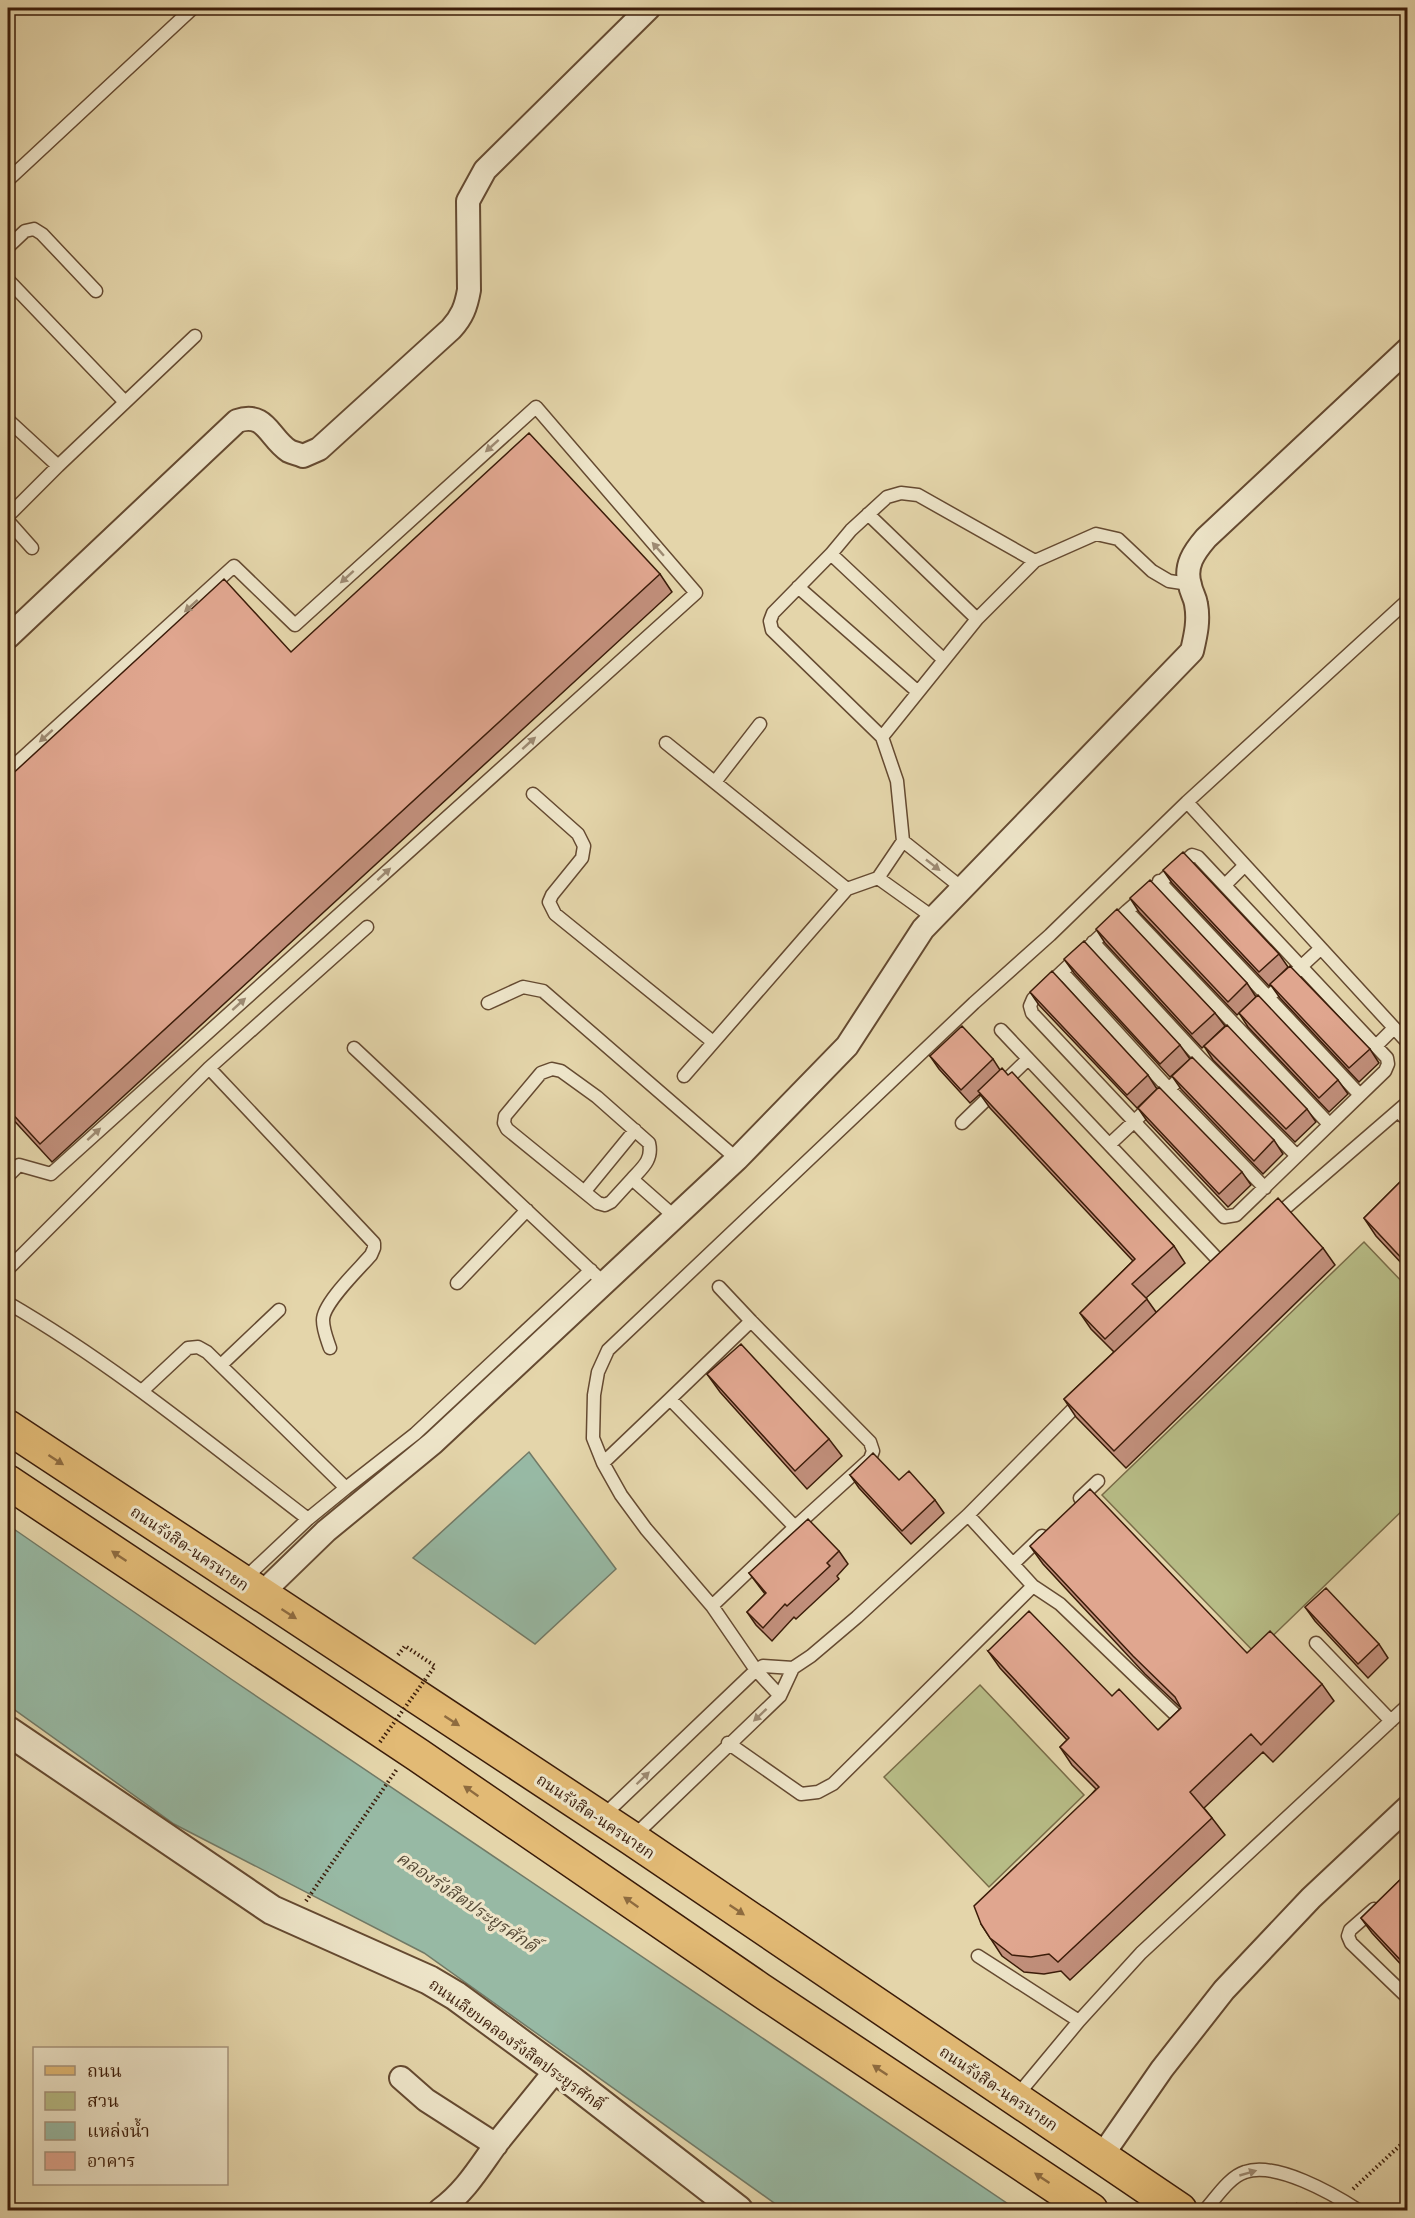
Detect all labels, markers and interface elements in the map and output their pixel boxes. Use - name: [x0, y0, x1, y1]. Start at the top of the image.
- one-way arrow: [485, 439, 500, 452]
- one-way arrow: [652, 542, 665, 557]
- one-way arrow: [340, 570, 355, 584]
- one-way arrow: [183, 599, 198, 613]
- one-way arrow: [39, 729, 54, 742]
- one-way arrow: [521, 737, 536, 750]
- one-way arrow: [925, 858, 941, 871]
- one-way arrow: [376, 868, 391, 881]
- one-way arrow: [231, 998, 246, 1011]
- one-way arrow: [86, 1128, 101, 1141]
- one-way arrow: [48, 1454, 65, 1465]
- street label: ถนนรังสิต-นครนายก: [126, 1501, 253, 1597]
- one-way arrow: [111, 1551, 127, 1562]
- one-way arrow: [281, 1608, 297, 1619]
- one-way arrow: [753, 1707, 767, 1721]
- one-way arrow: [444, 1715, 460, 1726]
- street label: ถนนรังสิต-นครนายก: [532, 1769, 659, 1865]
- one-way arrow: [636, 1771, 651, 1785]
- one-way arrow: [463, 1785, 479, 1797]
- water label: คลองรังสิตประยูรศักดิ์: [392, 1845, 547, 1961]
- one-way arrow: [624, 1896, 640, 1908]
- one-way arrow: [729, 1904, 745, 1915]
- street label: ถนนเลียบคลองรังสิตประยูรศักดิ์: [424, 1973, 610, 2117]
- street label: ถนนรังสิต-นครนายก: [935, 2041, 1062, 2137]
- legend: [33, 2047, 228, 2185]
- text: ถนน: [87, 2059, 122, 2083]
- one-way arrow: [872, 2064, 888, 2076]
- text: สวน: [87, 2089, 119, 2113]
- text: แหล่งน้ำ: [87, 2117, 150, 2143]
- text: อาคาร: [87, 2149, 136, 2173]
- one-way arrow: [1239, 2168, 1257, 2177]
- one-way arrow: [1034, 2173, 1050, 2184]

